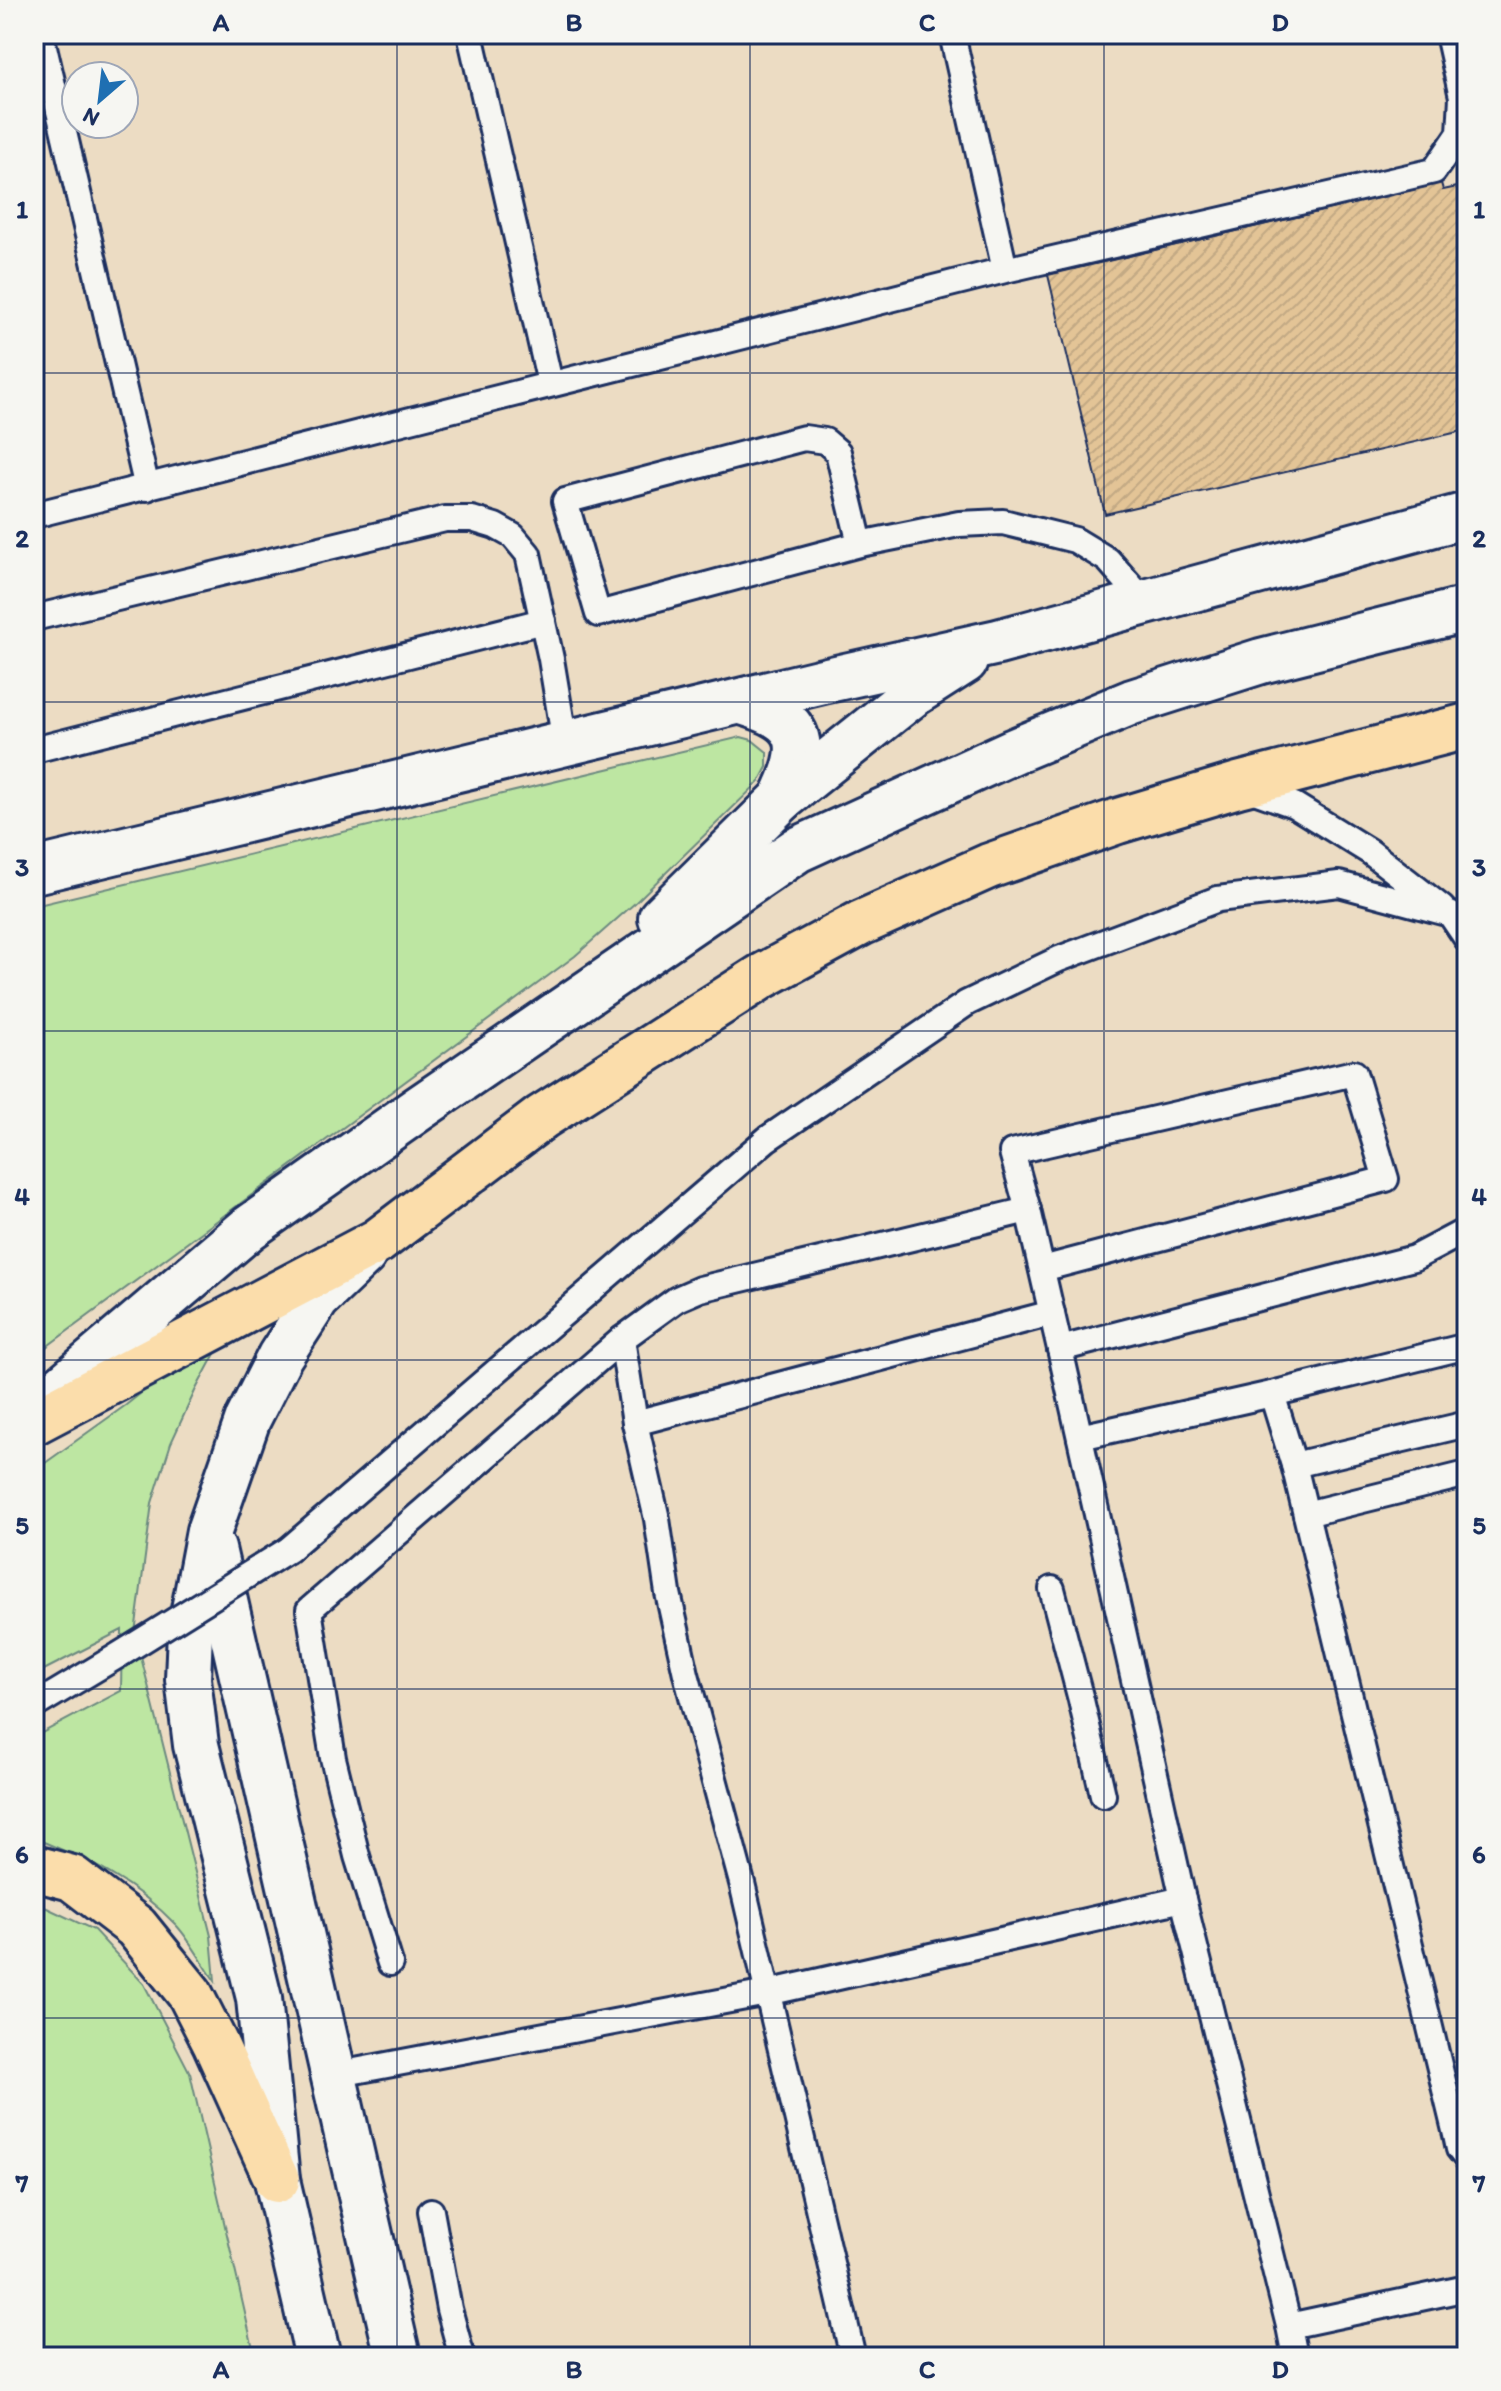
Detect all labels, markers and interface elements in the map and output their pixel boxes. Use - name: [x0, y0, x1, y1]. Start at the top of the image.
- text: A: [212, 6, 230, 38]
- text: B: [566, 6, 583, 38]
- text: C: [919, 6, 936, 38]
- text: D: [1271, 6, 1289, 38]
- north arrow: [60, 60, 140, 140]
- text: N: [78, 102, 104, 133]
- text: 1: [16, 193, 28, 225]
- text: 1: [1473, 193, 1485, 225]
- text: 2: [15, 522, 29, 554]
- text: 2: [1472, 522, 1486, 554]
- text: 3: [15, 851, 29, 883]
- text: 3: [1472, 851, 1486, 883]
- text: 4: [14, 1180, 30, 1212]
- text: 4: [1471, 1180, 1487, 1212]
- text: 5: [15, 1509, 29, 1541]
- text: 5: [1472, 1509, 1486, 1541]
- text: 6: [15, 1838, 29, 1870]
- text: 6: [1472, 1838, 1486, 1870]
- text: 7: [15, 2167, 29, 2199]
- text: 7: [1472, 2167, 1486, 2199]
- text: A: [212, 2353, 230, 2385]
- text: B: [566, 2353, 583, 2385]
- text: C: [919, 2353, 936, 2385]
- text: D: [1271, 2353, 1289, 2385]

